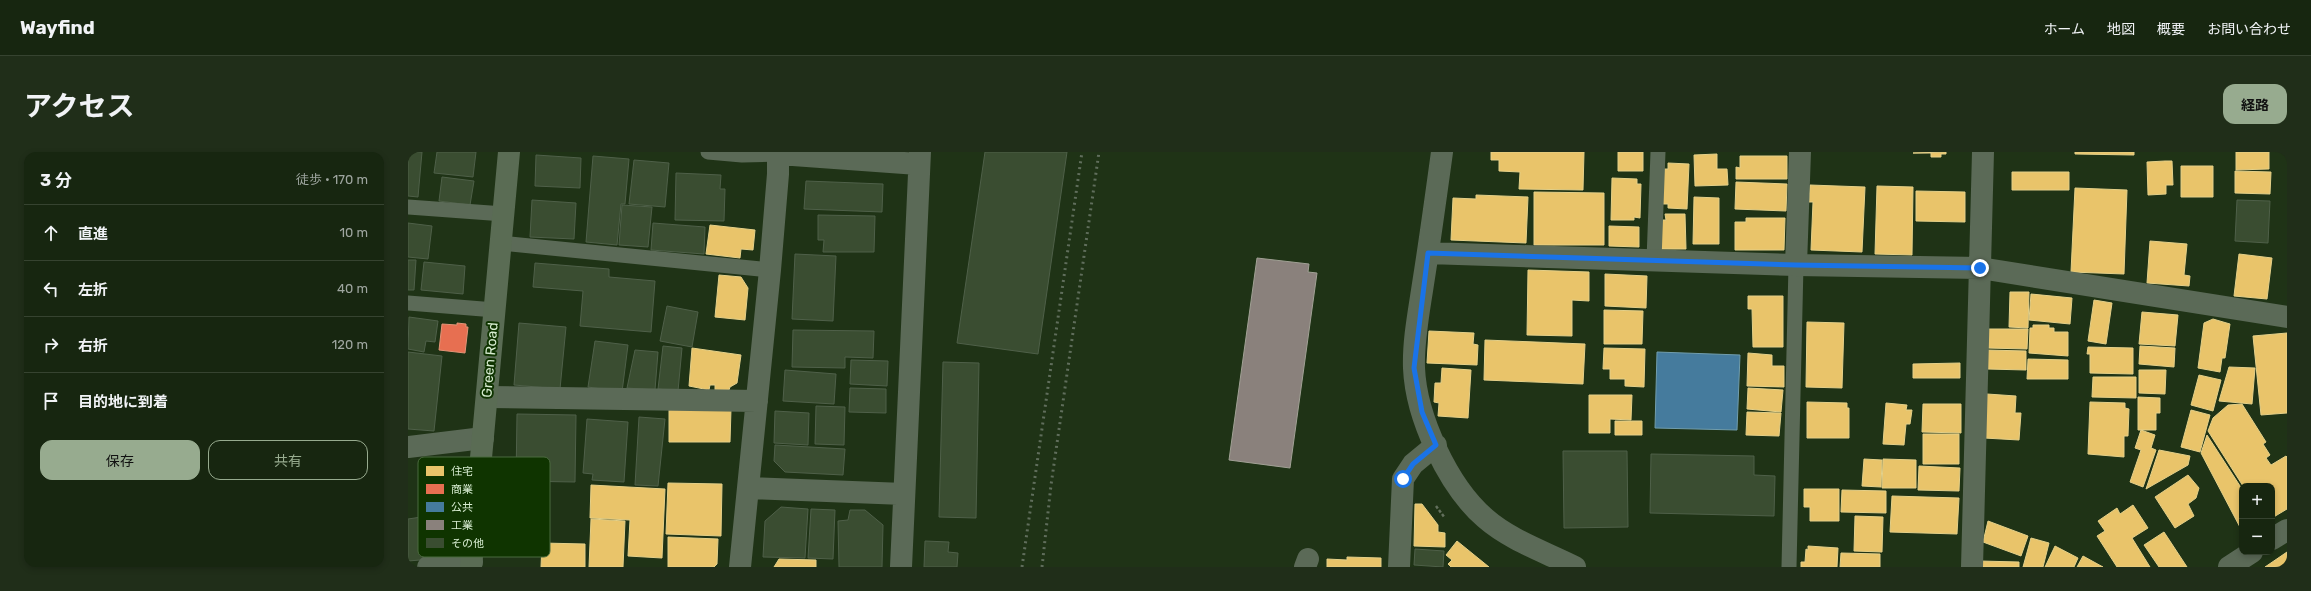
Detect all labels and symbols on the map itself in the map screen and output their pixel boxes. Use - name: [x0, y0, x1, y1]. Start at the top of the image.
- route end: [1971, 259, 1989, 277]
- street label: Green Road: [478, 322, 502, 398]
- legend: [418, 457, 550, 557]
- text: 住宅: [451, 465, 473, 478]
- route start: [1394, 470, 1412, 488]
- text: 商業: [451, 483, 473, 496]
- text: 公共: [451, 501, 473, 514]
- text: 工業: [451, 519, 473, 532]
- text: その他: [451, 537, 484, 550]

